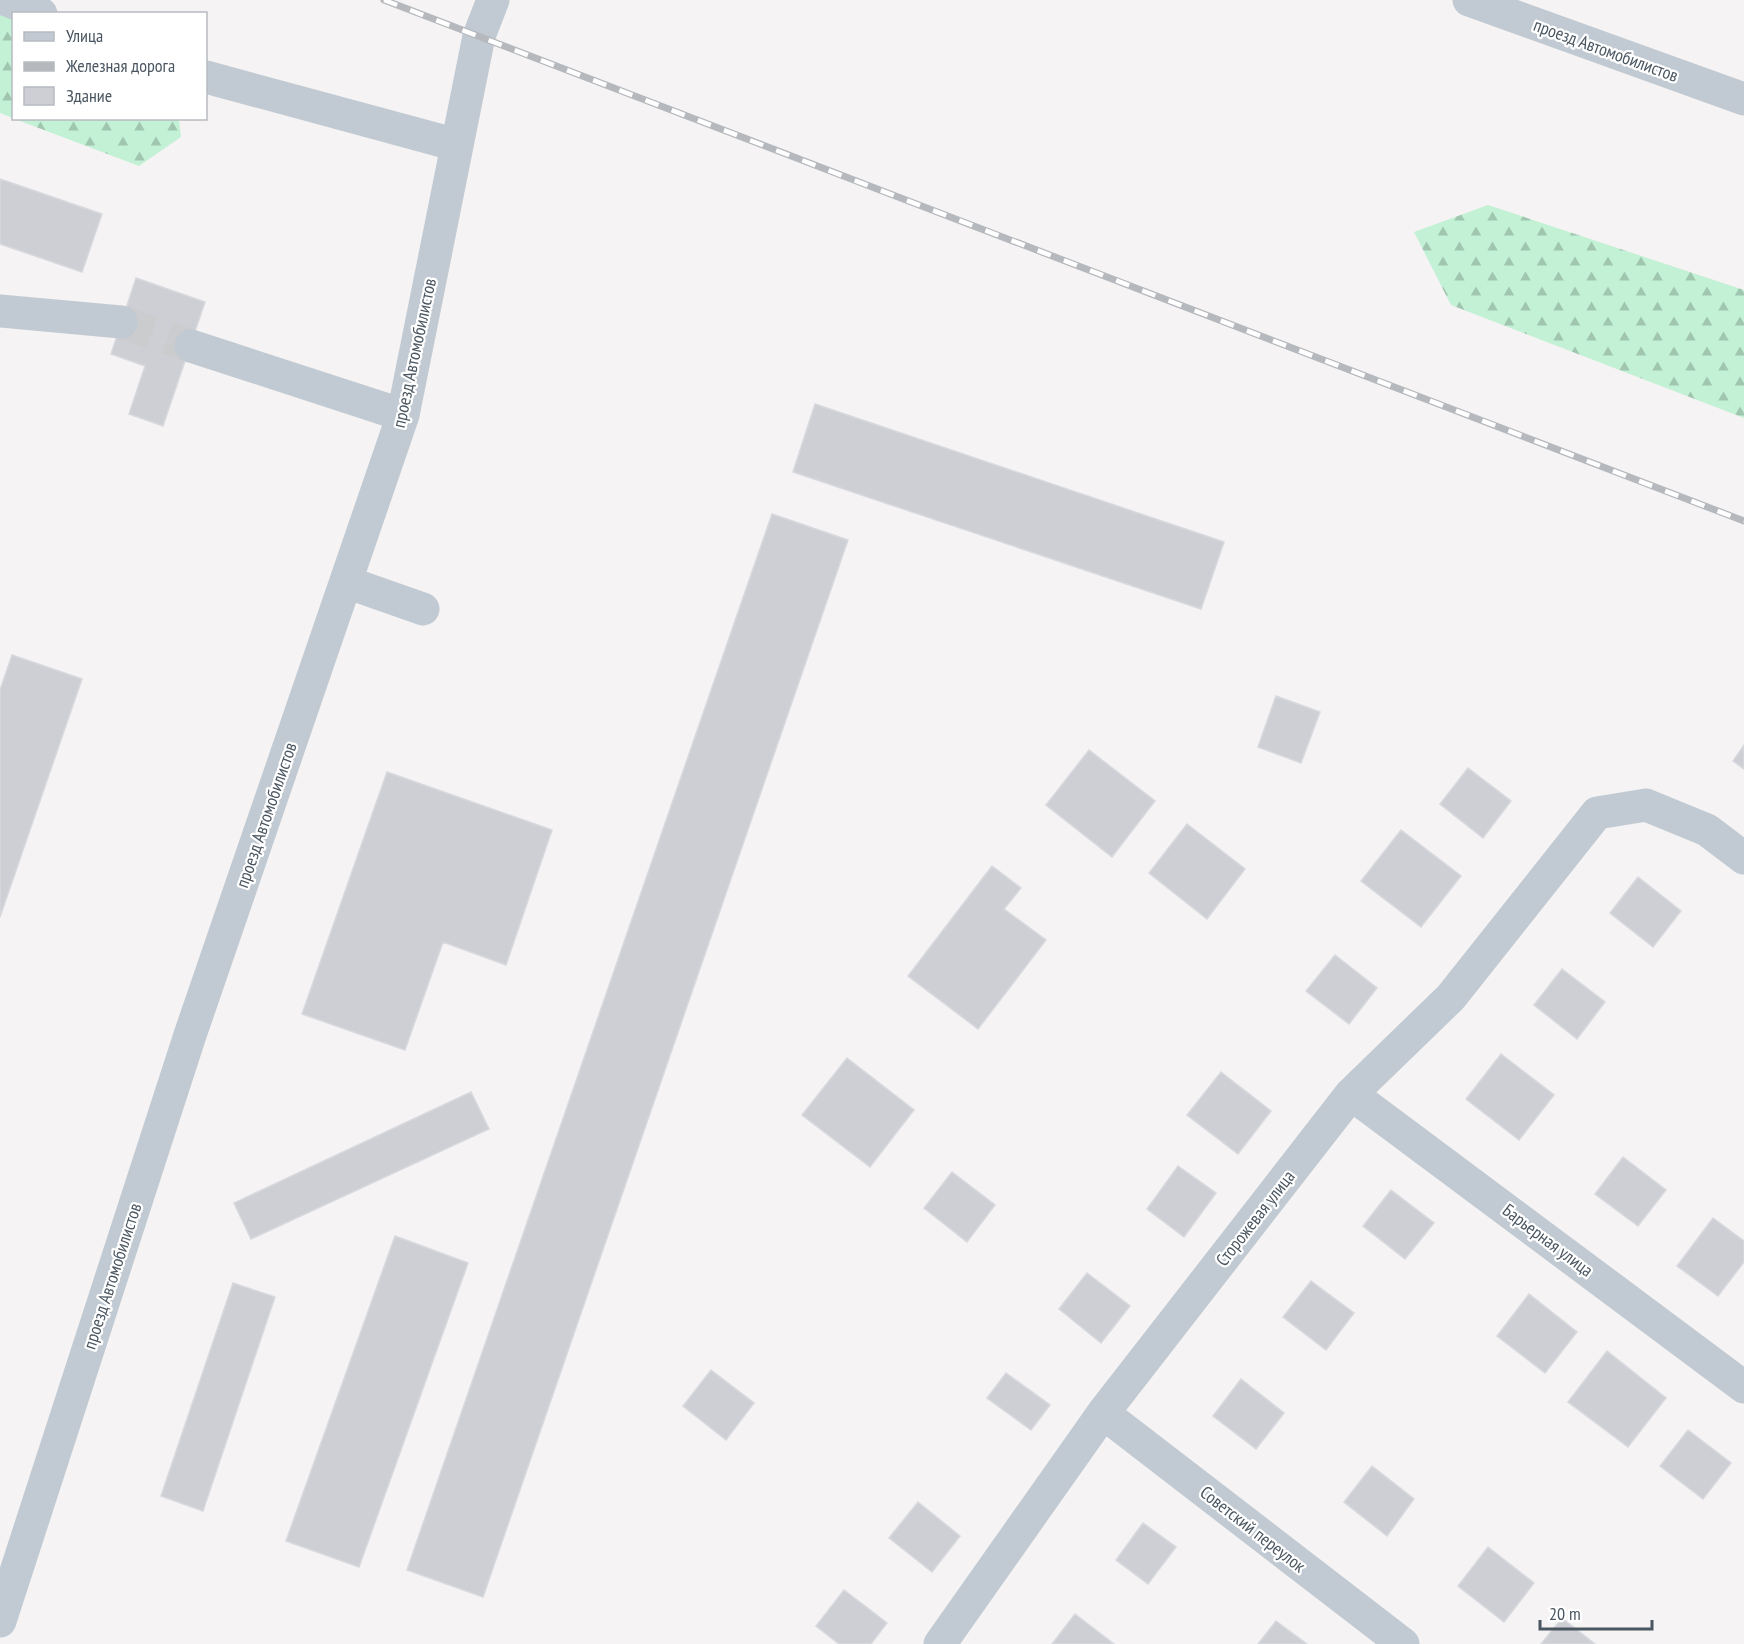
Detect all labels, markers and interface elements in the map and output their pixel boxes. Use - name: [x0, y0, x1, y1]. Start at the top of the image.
- legend: [12, 12, 207, 120]
- street label: проезд Автомобилистов: [1531, 13, 1681, 87]
- text: Улица: [66, 24, 103, 47]
- text: Железная дорога: [65, 54, 175, 77]
- text: Здание: [66, 84, 112, 107]
- street label: проезд Автомобилистов: [387, 276, 441, 430]
- street label: проезд Автомобилистов: [230, 739, 302, 891]
- street label: Сторожевая улица: [1210, 1166, 1300, 1270]
- street label: Барьерная улица: [1498, 1198, 1598, 1282]
- street label: проезд Автомобилистов: [78, 1200, 146, 1352]
- street label: Советский переулок: [1196, 1481, 1310, 1577]
- scale bar: [1540, 1593, 1652, 1631]
- text: 20 m: [1549, 1602, 1581, 1625]

